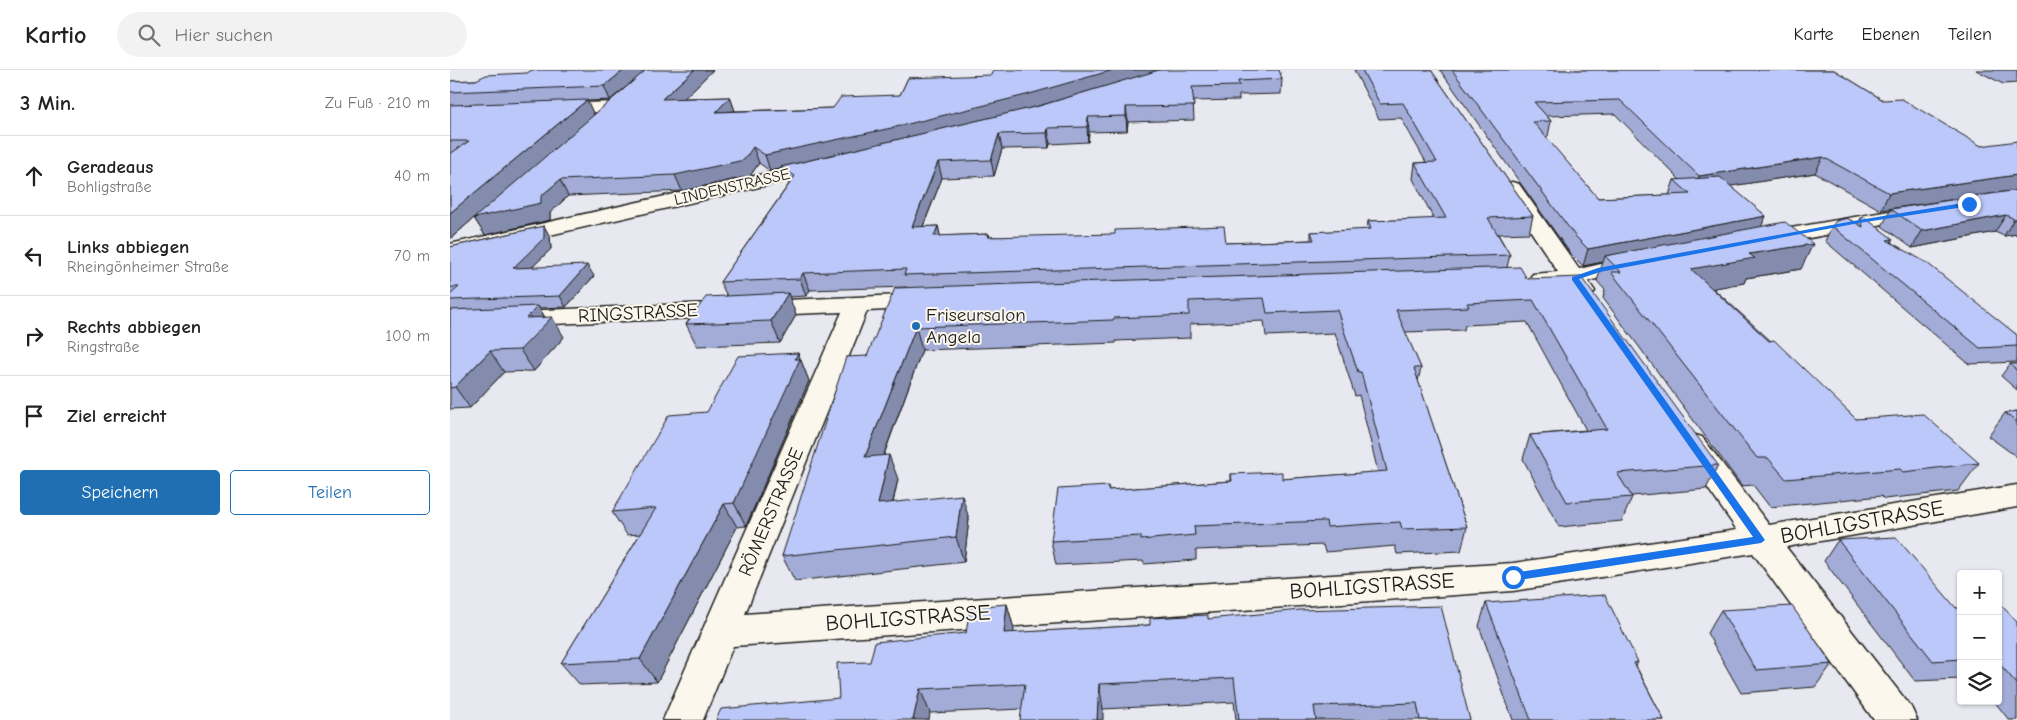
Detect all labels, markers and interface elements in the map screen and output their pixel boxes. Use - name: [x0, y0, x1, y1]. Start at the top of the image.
- search box: [117, 12, 467, 57]
- text: Kartio: [25, 21, 87, 49]
- icon: search: [135, 21, 163, 49]
- text: Hier suchen: [175, 24, 273, 46]
- text: Karte: [1793, 24, 1834, 45]
- text: Ebenen: [1862, 24, 1920, 45]
- text: Teilen: [1948, 24, 1992, 45]
- text: 3 Min.: [20, 91, 75, 115]
- text: Zu Fuß · 210 m: [325, 94, 430, 112]
- text: Geradeaus: [67, 156, 153, 178]
- icon: ahead: [20, 162, 48, 190]
- street label: LINDENSTRASSE: [672, 165, 792, 209]
- text: 40 m: [394, 167, 430, 185]
- text: Bohligstraße: [67, 178, 152, 196]
- route end: [1958, 193, 1981, 216]
- text: Links abbiegen: [67, 236, 189, 258]
- icon: left: [20, 242, 48, 270]
- text: 70 m: [394, 247, 430, 265]
- text: Rheingönheimer Straße: [67, 258, 229, 276]
- street label: RINGSTRASSE: [577, 299, 699, 327]
- place label: Friseursalon Angela: [926, 304, 1026, 348]
- text: Rechts abbiegen: [67, 316, 201, 338]
- marker: Friseursalon Angela: [910, 320, 922, 332]
- icon: right: [20, 322, 48, 350]
- text: 100 m: [386, 327, 430, 345]
- text: Ringstraße: [67, 338, 139, 356]
- icon: arrive: [20, 402, 48, 430]
- text: Ziel erreicht: [67, 405, 166, 427]
- street label: RÖMERSTRASSE: [734, 444, 808, 580]
- button: Speichern: [20, 470, 220, 515]
- button: Teilen: [230, 470, 430, 515]
- street label: BOHLIGSTRASSE: [1778, 495, 1946, 549]
- route start: [1502, 566, 1525, 589]
- street label: BOHLIGSTRASSE: [1289, 567, 1455, 605]
- map controls: [1957, 570, 2002, 705]
- button: +: [1957, 570, 2002, 615]
- street label: BOHLIGSTRASSE: [825, 599, 991, 637]
- button: −: [1957, 615, 2002, 660]
- button: layers: [1957, 660, 2002, 705]

